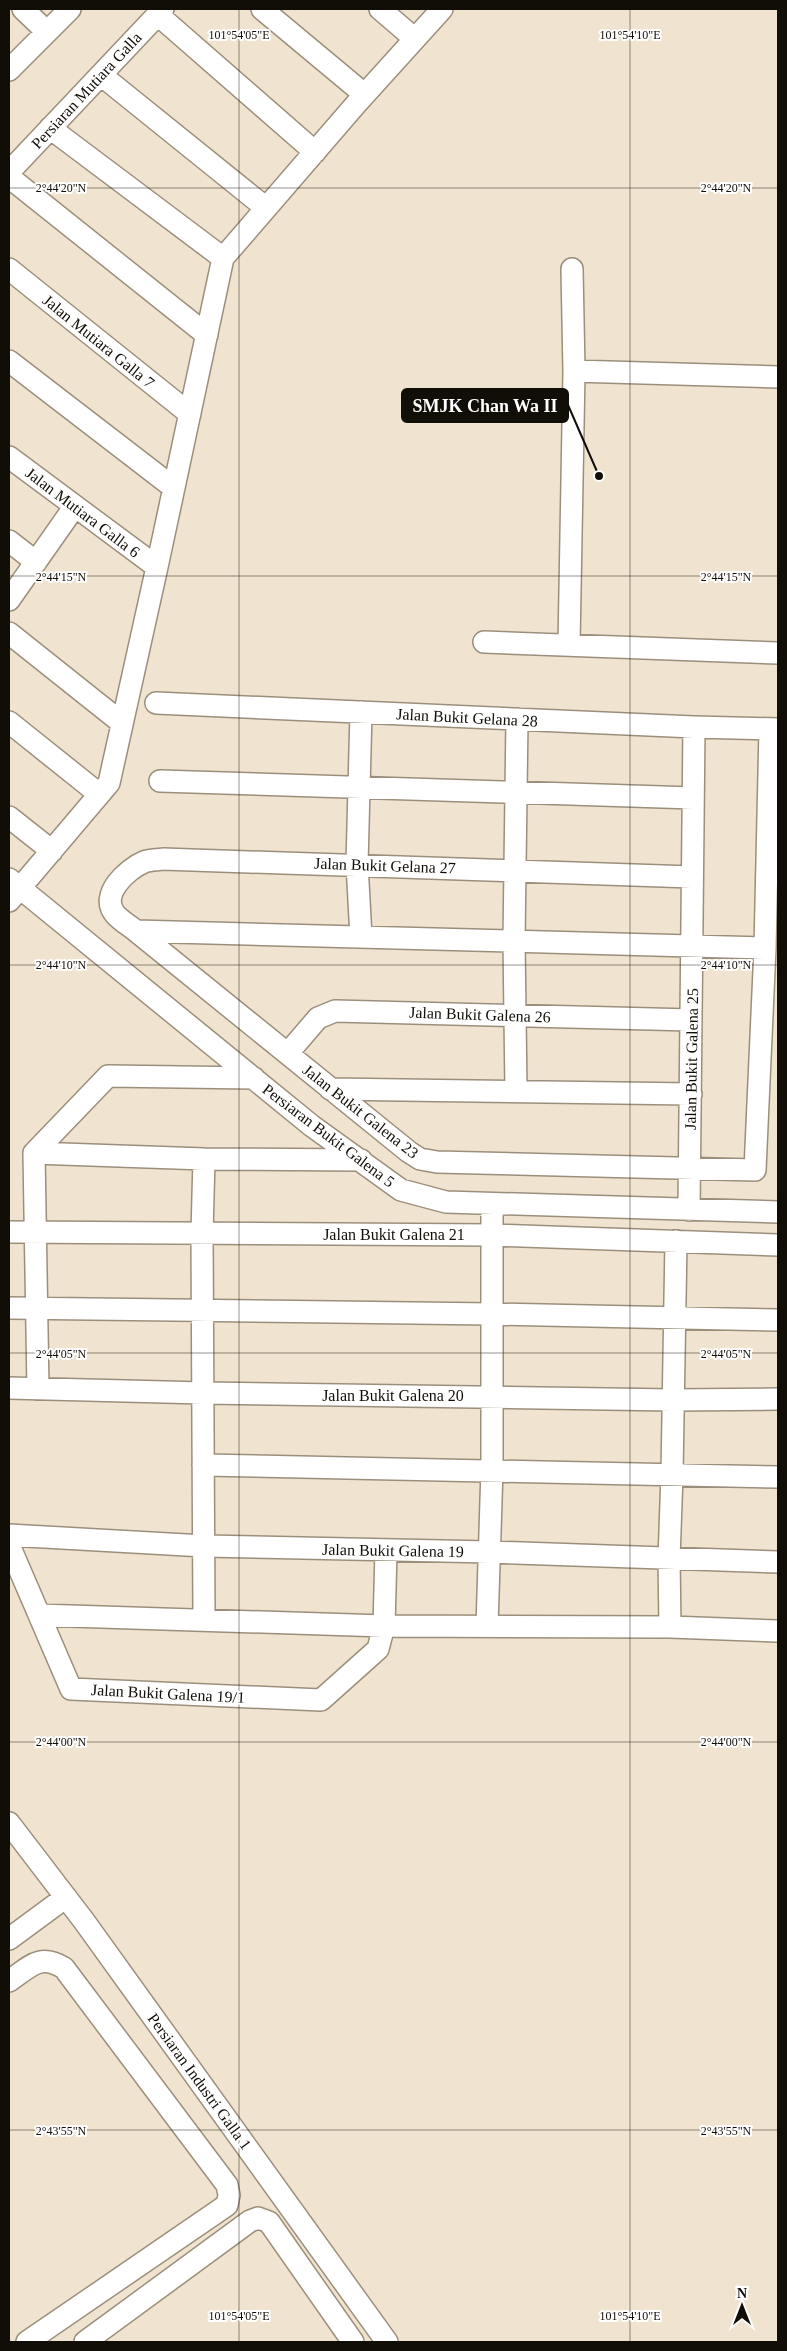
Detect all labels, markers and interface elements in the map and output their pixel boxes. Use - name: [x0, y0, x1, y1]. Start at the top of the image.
- text: 101°54'05"E: [208, 28, 270, 42]
- text: 101°54'10"E: [599, 28, 661, 42]
- street label: Persiaran Mutiara Galla: [28, 29, 145, 152]
- text: 2°44'20"N: [36, 181, 87, 195]
- text: 2°44'20"N: [701, 181, 752, 195]
- street label: Jalan Mutiara Galla 7: [40, 291, 158, 391]
- callout: SMJK Chan Wa II: [402, 389, 568, 422]
- text: SMJK Chan Wa II: [412, 396, 558, 416]
- street label: Jalan Mutiara Galla 6: [22, 464, 143, 561]
- text: 2°44'15"N: [36, 570, 87, 584]
- text: 2°44'15"N: [701, 570, 752, 584]
- street label: Jalan Bukit Gelana 28: [396, 705, 538, 730]
- street label: Jalan Bukit Gelana 27: [314, 855, 456, 876]
- text: 2°44'10"N: [36, 958, 87, 972]
- text: 2°44'10"N: [701, 958, 752, 972]
- street label: Jalan Bukit Galena 25: [682, 988, 701, 1130]
- street label: Jalan Bukit Galena 26: [409, 1004, 551, 1025]
- street label: Jalan Bukit Galena 23: [300, 1061, 422, 1162]
- street label: Persiaran Bukit Galena 5: [260, 1080, 398, 1190]
- street label: Jalan Bukit Galena 21: [323, 1226, 465, 1243]
- text: 2°44'05"N: [36, 1347, 87, 1361]
- text: 2°44'05"N: [701, 1347, 752, 1361]
- street label: Jalan Bukit Galena 20: [322, 1387, 464, 1404]
- street label: Jalan Bukit Galena 19: [322, 1541, 464, 1560]
- street label: Jalan Bukit Galena 19/1: [91, 1681, 245, 1706]
- text: 2°44'00"N: [36, 1735, 87, 1749]
- text: 2°44'00"N: [701, 1735, 752, 1749]
- street label: Persiaran Industri Galla 1: [145, 2010, 255, 2153]
- text: 2°43'55"N: [36, 2124, 87, 2138]
- text: 2°43'55"N: [701, 2124, 752, 2138]
- north arrow: [717, 2281, 767, 2331]
- text: N: [737, 2286, 747, 2301]
- text: 101°54'05"E: [208, 2309, 270, 2323]
- text: 101°54'10"E: [599, 2309, 661, 2323]

